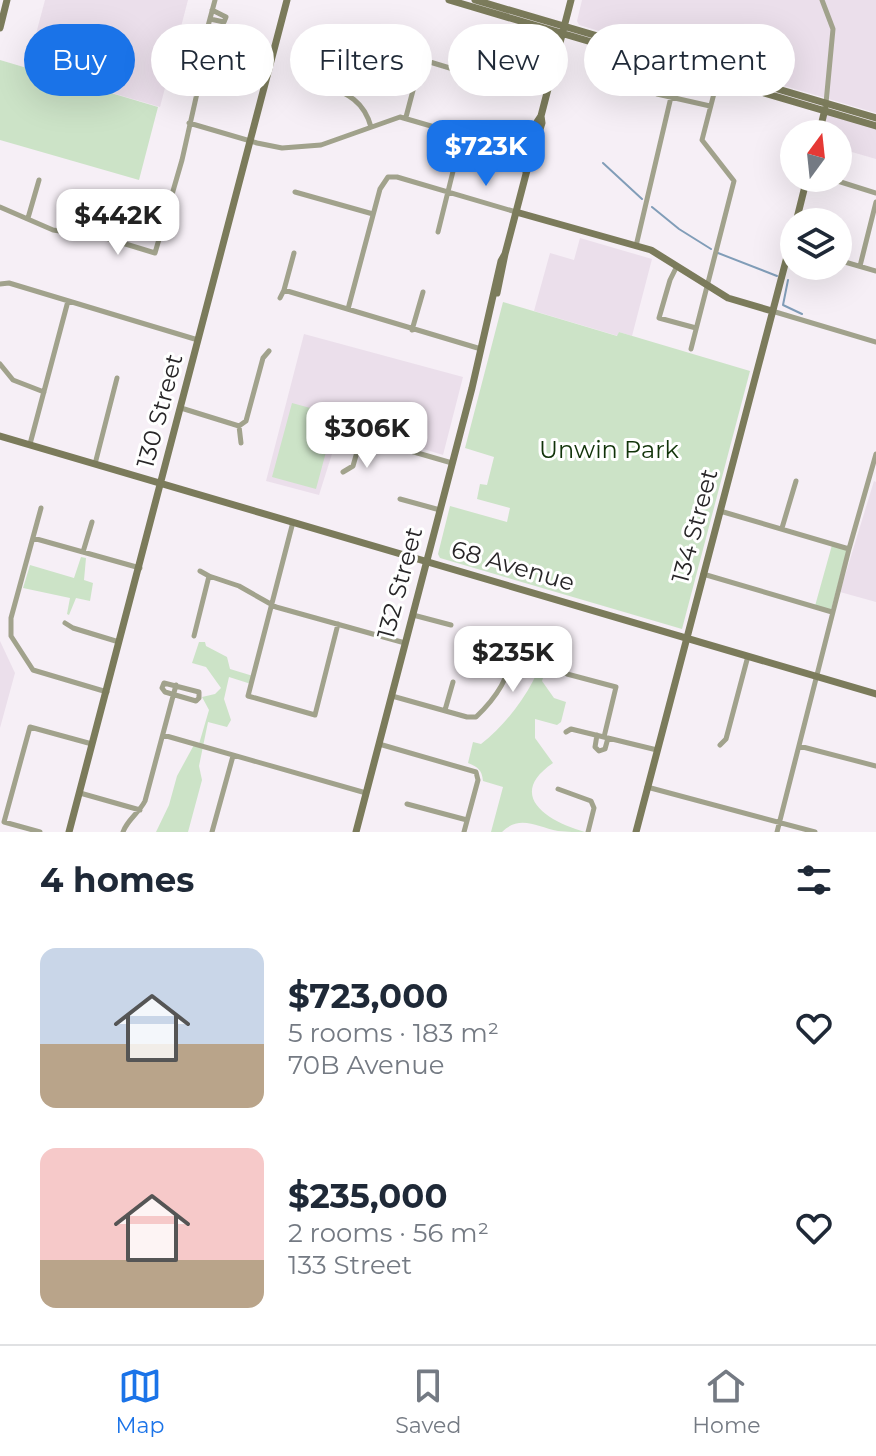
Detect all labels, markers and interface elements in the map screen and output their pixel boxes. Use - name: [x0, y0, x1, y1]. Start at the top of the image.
- chip: Buy: [24, 24, 135, 96]
- chip: Rent: [151, 24, 274, 96]
- chip: Filters: [290, 24, 432, 96]
- chip: New: [448, 24, 568, 96]
- chip: Apartment: [584, 24, 795, 96]
- pin: $723K: [430, 120, 542, 188]
- north arrow: [780, 120, 852, 192]
- map controls: [780, 120, 852, 280]
- text: $723K: [445, 130, 527, 162]
- pin: $442K: [62, 189, 174, 257]
- text: $442K: [74, 199, 162, 231]
- button: layers: [780, 208, 852, 280]
- street label: 130 Street: [130, 350, 189, 471]
- pin: $306K: [311, 402, 423, 470]
- text: $306K: [324, 412, 410, 444]
- park label: Unwin Park: [539, 435, 680, 464]
- street label: 134 Street: [665, 465, 724, 586]
- street label: 132 Street: [371, 524, 428, 642]
- street label: 68 Avenue: [448, 534, 578, 597]
- pin: $235K: [457, 626, 569, 694]
- text: $235K: [472, 636, 554, 668]
- icon: filters: [792, 858, 836, 902]
- text: 4 homes: [40, 859, 194, 901]
- text: $723,000: [288, 975, 448, 1017]
- icon: home: [104, 980, 200, 1076]
- icon: heart: [792, 1006, 836, 1050]
- text: 5 rooms · 183 m²: [288, 1017, 499, 1049]
- text: 70B Avenue: [288, 1049, 445, 1081]
- text: $235,000: [288, 1175, 448, 1217]
- icon: home: [104, 1180, 200, 1276]
- icon: heart: [792, 1206, 836, 1250]
- text: 2 rooms · 56 m²: [288, 1217, 489, 1249]
- text: 133 Street: [288, 1249, 412, 1281]
- tab: Map: [115, 1364, 164, 1439]
- tab: Saved: [395, 1364, 461, 1439]
- tab: Home: [692, 1364, 761, 1439]

